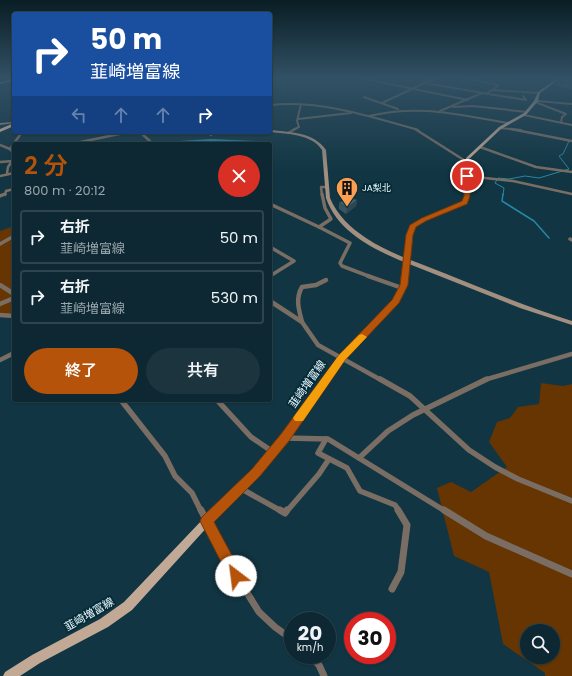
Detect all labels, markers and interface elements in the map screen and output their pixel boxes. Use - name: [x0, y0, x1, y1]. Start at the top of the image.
- text: 50 m: [90, 20, 162, 59]
- icon: right: [24, 28, 76, 80]
- text: 韮崎増富線: [90, 59, 180, 84]
- icon: left: [68, 104, 90, 126]
- icon: ahead: [110, 104, 132, 126]
- icon: ahead: [152, 104, 174, 126]
- icon: right: [194, 104, 216, 126]
- text: 2 分: [24, 149, 68, 182]
- button: close: [218, 155, 260, 197]
- pin: [450, 159, 484, 193]
- icon: arrive: [456, 165, 478, 187]
- building icon: JA梨北: [334, 175, 360, 208]
- text: 800 m · 20:12: [24, 181, 105, 200]
- place label: JA梨北: [362, 182, 391, 194]
- text: 右折: [60, 216, 90, 237]
- icon: right: [26, 226, 48, 248]
- text: 50 m: [220, 227, 258, 248]
- text: 韮崎増富線: [60, 239, 125, 258]
- text: 右折: [60, 276, 90, 297]
- icon: right: [26, 286, 48, 308]
- text: 530 m: [211, 287, 258, 308]
- text: 韮崎増富線: [60, 299, 125, 318]
- button: 終了: [24, 348, 138, 394]
- button: 共有: [146, 348, 260, 394]
- street label: 韮崎増富線: [285, 357, 329, 411]
- position arrow: [215, 555, 257, 597]
- street label: 韮崎増富線: [61, 593, 117, 635]
- speed limit sign: 30: [344, 612, 396, 664]
- text: 20: [298, 619, 322, 647]
- map controls: [520, 624, 560, 664]
- button: search: [520, 624, 560, 664]
- text: km/h: [297, 640, 323, 655]

